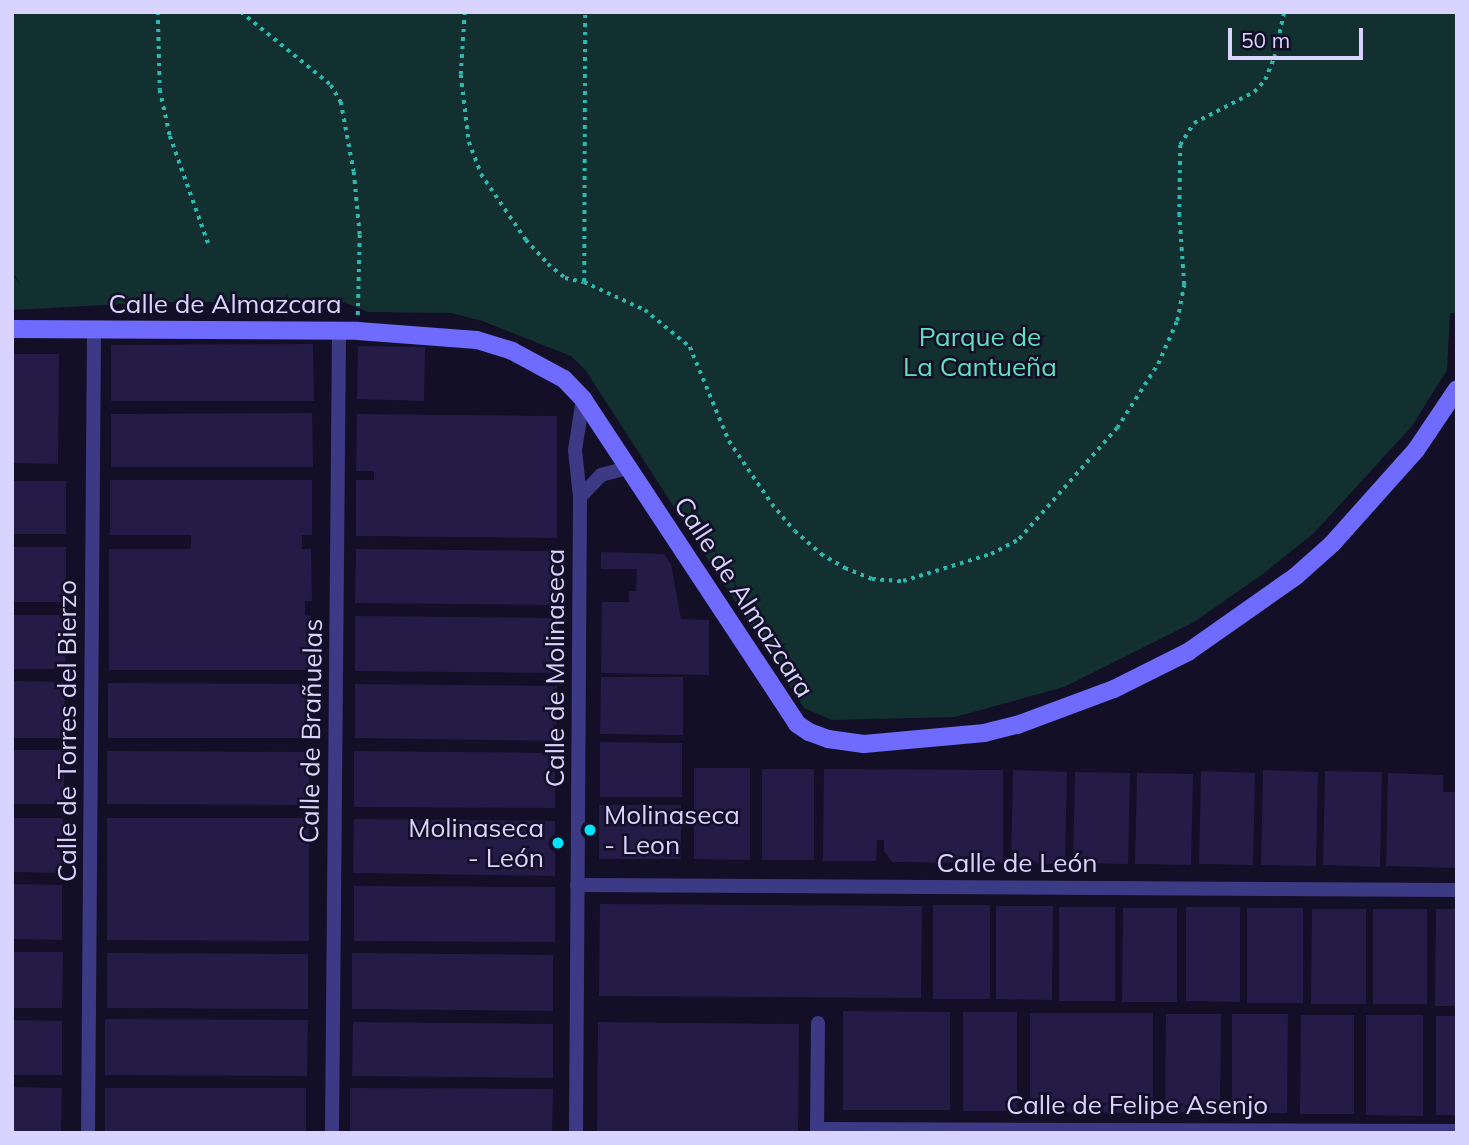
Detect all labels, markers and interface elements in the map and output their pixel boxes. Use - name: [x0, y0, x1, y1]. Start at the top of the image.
- scale bar: [1231, 14, 1366, 58]
- text: 50 m: [1241, 27, 1290, 53]
- street label: Calle de Almazcara: [108, 288, 342, 320]
- park label: Parque de La Cantueña: [903, 321, 1057, 382]
- street label: Calle de Almazcara: [667, 491, 821, 703]
- street label: Calle de Molinaseca: [539, 549, 571, 787]
- street label: Calle de Torres del Bierzo: [51, 580, 83, 882]
- street label: Calle de Brañuelas: [293, 619, 329, 843]
- place label: Molinaseca - Leon: [604, 799, 740, 860]
- place label: Molinaseca - León: [408, 812, 544, 874]
- marker: Molinaseca - Leon: [582, 822, 598, 838]
- marker: Molinaseca - León: [550, 835, 566, 851]
- street label: Calle de León: [936, 847, 1098, 879]
- street label: Calle de Felipe Asenjo: [1006, 1089, 1268, 1121]

